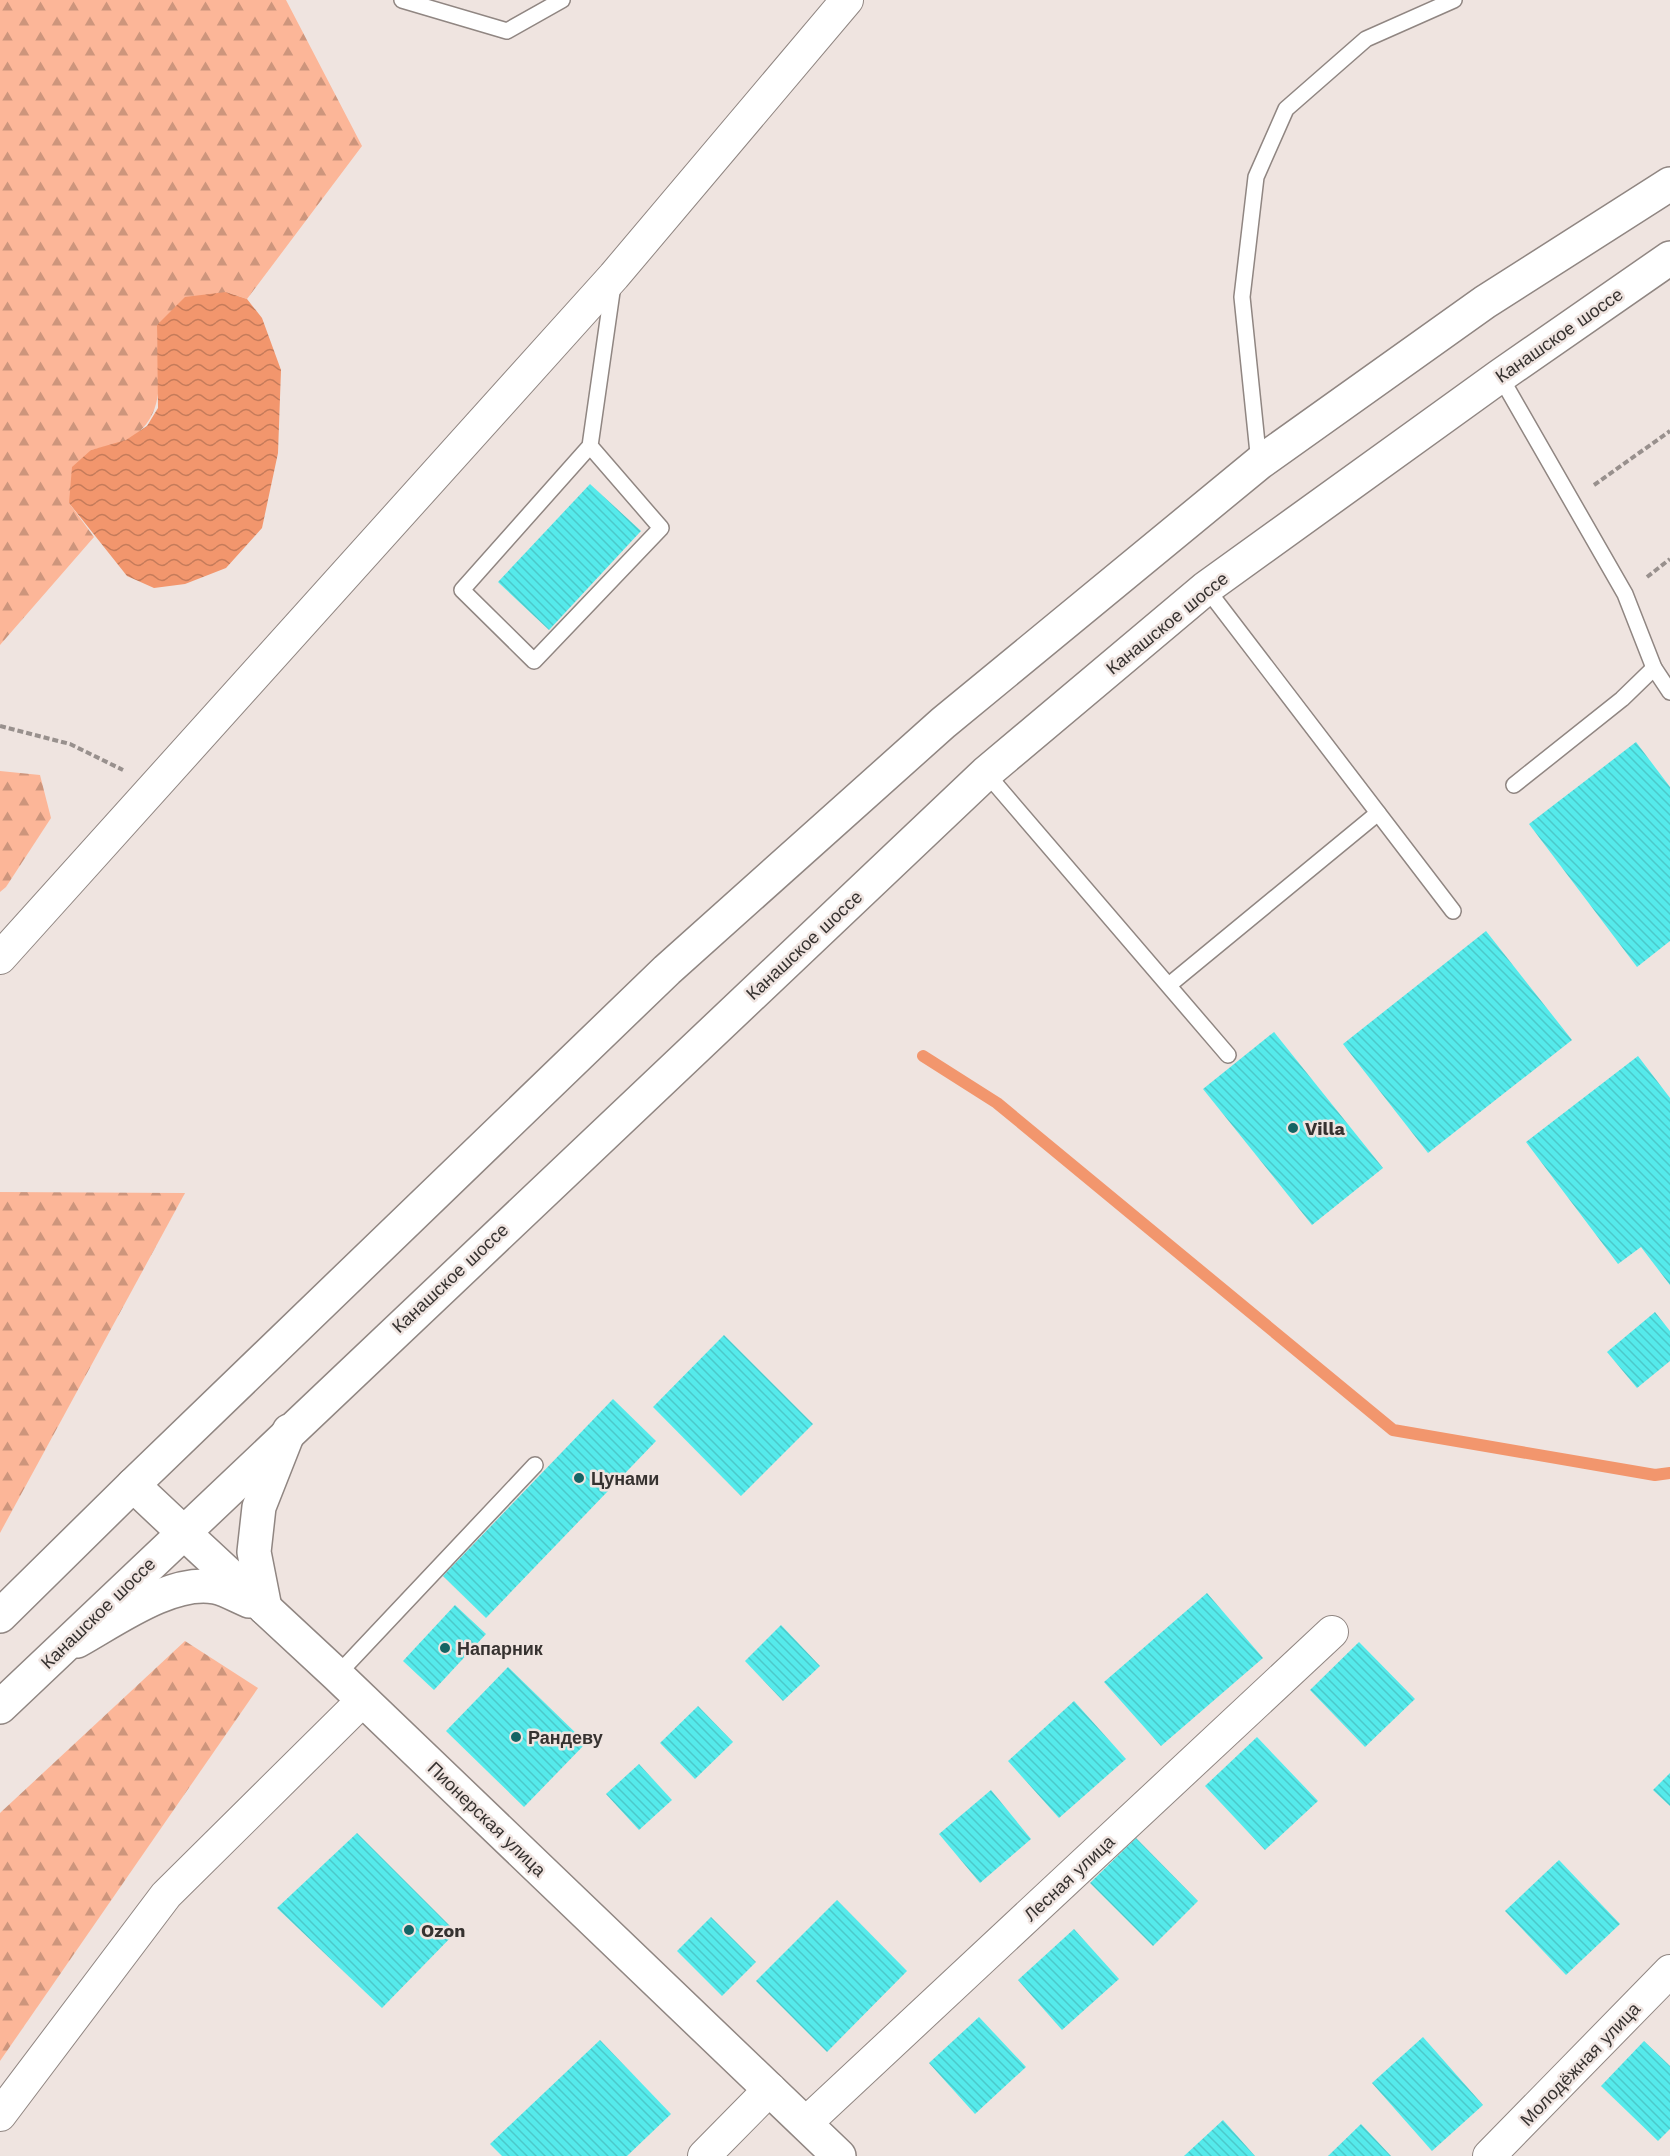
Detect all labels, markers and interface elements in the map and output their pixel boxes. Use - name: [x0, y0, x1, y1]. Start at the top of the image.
- street label: Канашское шоссе: [1491, 283, 1627, 387]
- street label: Канашское шоссе: [1102, 567, 1232, 679]
- street label: Канашское шоссе: [742, 886, 866, 1004]
- place label: Villa: [1305, 1118, 1345, 1139]
- marker: Villa: [1286, 1121, 1300, 1135]
- street label: Канашское шоссе: [388, 1219, 512, 1337]
- place label: Цунами: [591, 1468, 659, 1489]
- marker: Цунами: [572, 1471, 586, 1485]
- street label: Канашское шоссе: [37, 1553, 159, 1673]
- place label: Напарник: [457, 1638, 544, 1659]
- marker: Напарник: [438, 1641, 452, 1655]
- place label: Рандеву: [528, 1727, 603, 1748]
- marker: Рандеву: [509, 1730, 523, 1744]
- street label: Пионерская улица: [424, 1757, 551, 1881]
- street label: Лесная улица: [1019, 1830, 1119, 1925]
- place label: Ozon: [421, 1920, 465, 1941]
- marker: Ozon: [402, 1923, 416, 1937]
- street label: Молодёжная улица: [1516, 1997, 1645, 2130]

